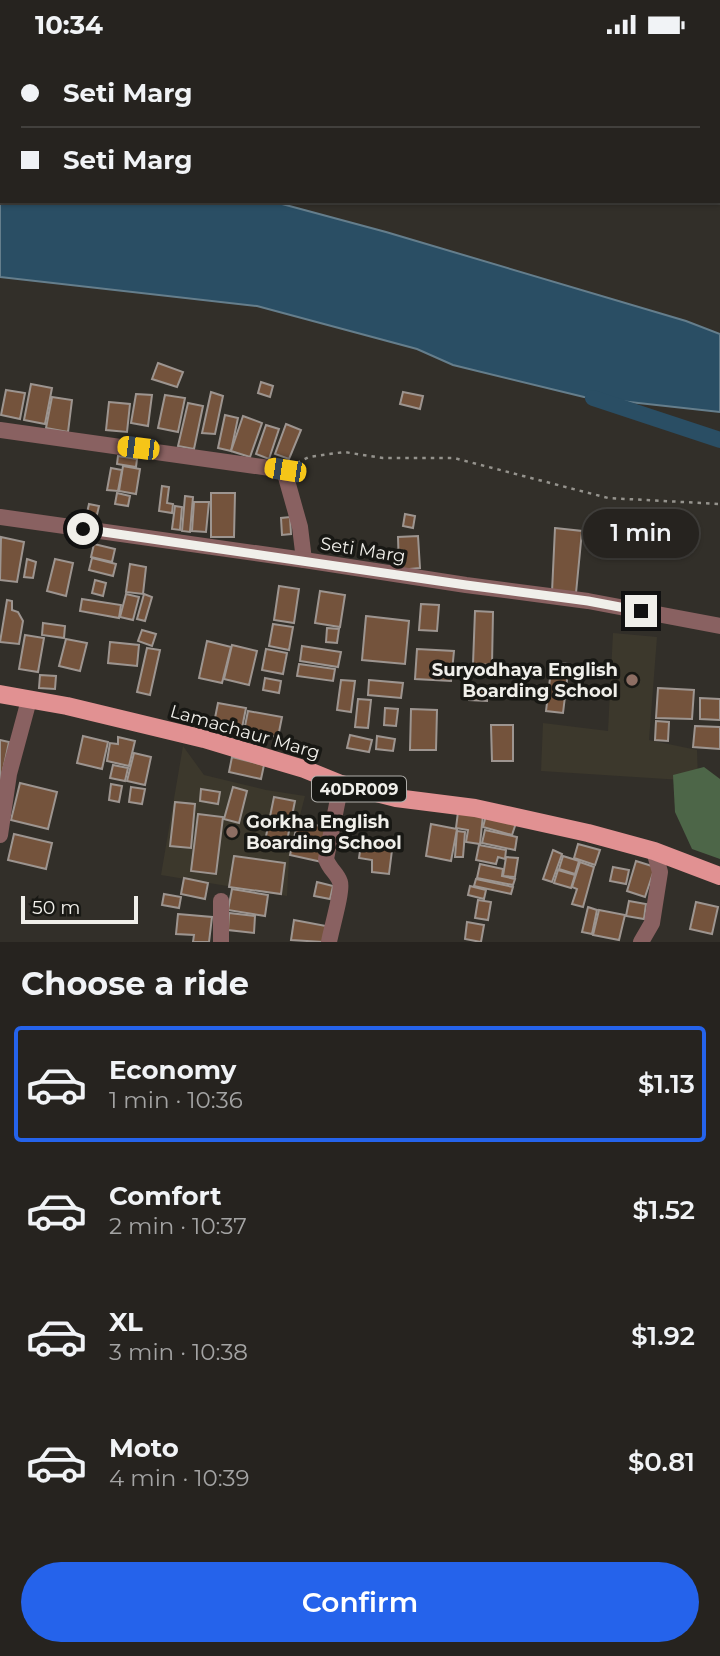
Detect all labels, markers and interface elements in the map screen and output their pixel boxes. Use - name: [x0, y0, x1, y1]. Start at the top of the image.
- text: 10:34: [35, 9, 103, 41]
- text: Seti Marg: [63, 77, 193, 109]
- text: Seti Marg: [63, 144, 193, 176]
- car: [116, 435, 161, 461]
- car: [263, 456, 308, 484]
- callout: 1 min: [583, 510, 699, 559]
- route start: [67, 513, 99, 545]
- text: 1 min: [610, 519, 672, 547]
- street label: Seti Marg: [319, 532, 407, 568]
- route end: [625, 595, 657, 627]
- place label: Suryodhaya English Boarding School: [432, 659, 618, 702]
- marker: Suryodhaya English Boarding School: [624, 672, 640, 688]
- street label: Lamachaur Marg: [168, 700, 322, 764]
- road number: 40DR009: [312, 776, 406, 801]
- place label: Gorkha English Boarding School: [246, 811, 402, 854]
- marker: Gorkha English Boarding School: [224, 824, 240, 840]
- scale bar: [21, 893, 138, 925]
- text: 50 m: [32, 896, 80, 919]
- text: Choose a ride: [21, 964, 249, 1003]
- icon: car: [25, 1053, 88, 1116]
- text: Economy: [109, 1054, 236, 1086]
- text: $1.13: [638, 1068, 695, 1100]
- text: 1 min · 10:36: [109, 1086, 243, 1114]
- icon: car: [25, 1179, 88, 1242]
- text: Comfort: [109, 1180, 221, 1212]
- text: $1.52: [632, 1194, 695, 1226]
- text: 2 min · 10:37: [109, 1212, 247, 1240]
- icon: car: [25, 1305, 88, 1368]
- text: XL: [109, 1306, 143, 1338]
- text: $1.92: [631, 1320, 695, 1352]
- text: 3 min · 10:38: [109, 1338, 248, 1366]
- icon: car: [25, 1431, 88, 1494]
- text: Moto: [109, 1432, 179, 1464]
- text: $0.81: [628, 1446, 695, 1478]
- text: 4 min · 10:39: [109, 1464, 250, 1492]
- button: Confirm: [21, 1562, 699, 1642]

